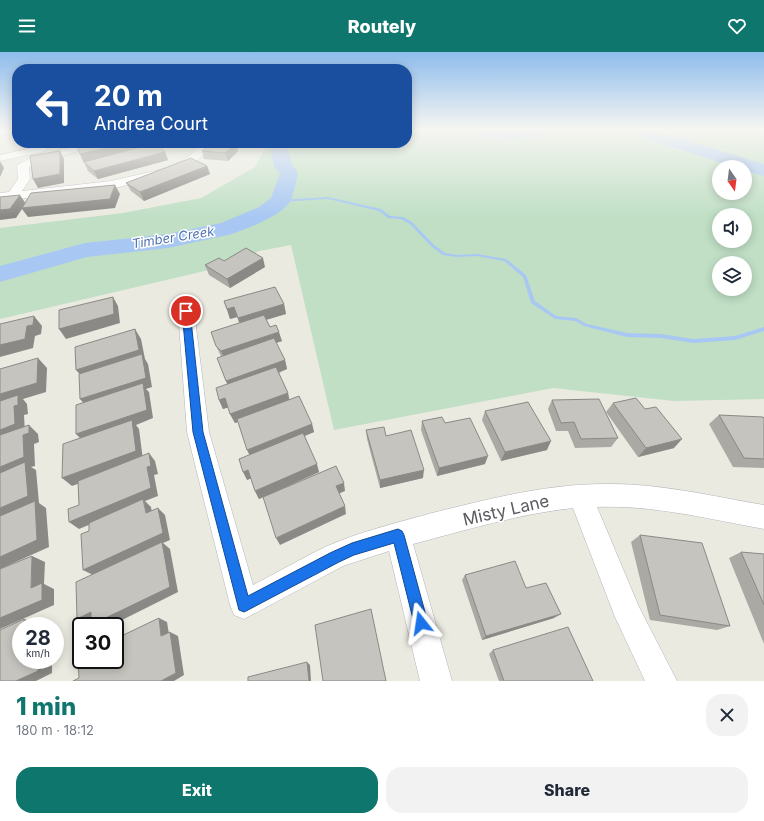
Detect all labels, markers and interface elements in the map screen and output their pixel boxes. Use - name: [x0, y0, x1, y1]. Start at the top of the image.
- icon: menu: [16, 15, 38, 37]
- icon: heart: [726, 15, 748, 37]
- text: Routely: [348, 16, 416, 37]
- text: 20 m: [94, 79, 163, 113]
- icon: left: [28, 80, 80, 132]
- text: Andrea Court: [94, 113, 208, 134]
- north arrow: [712, 160, 752, 200]
- map controls: [712, 160, 752, 296]
- button: sound: [712, 208, 752, 248]
- water label: Timber Creek: [131, 222, 216, 251]
- button: layers: [712, 256, 752, 296]
- pin: [169, 294, 203, 328]
- icon: arrive: [175, 300, 197, 322]
- street label: Misty Lane: [461, 490, 551, 530]
- position arrow: [400, 602, 442, 644]
- speed limit sign: 30: [72, 617, 124, 669]
- text: 28: [25, 626, 51, 650]
- text: km/h: [26, 647, 50, 659]
- text: 1 min: [16, 692, 76, 721]
- button: close: [706, 694, 748, 736]
- text: 180 m · 18:12: [16, 722, 94, 738]
- button: Exit: [16, 767, 378, 813]
- button: Share: [386, 767, 748, 813]

